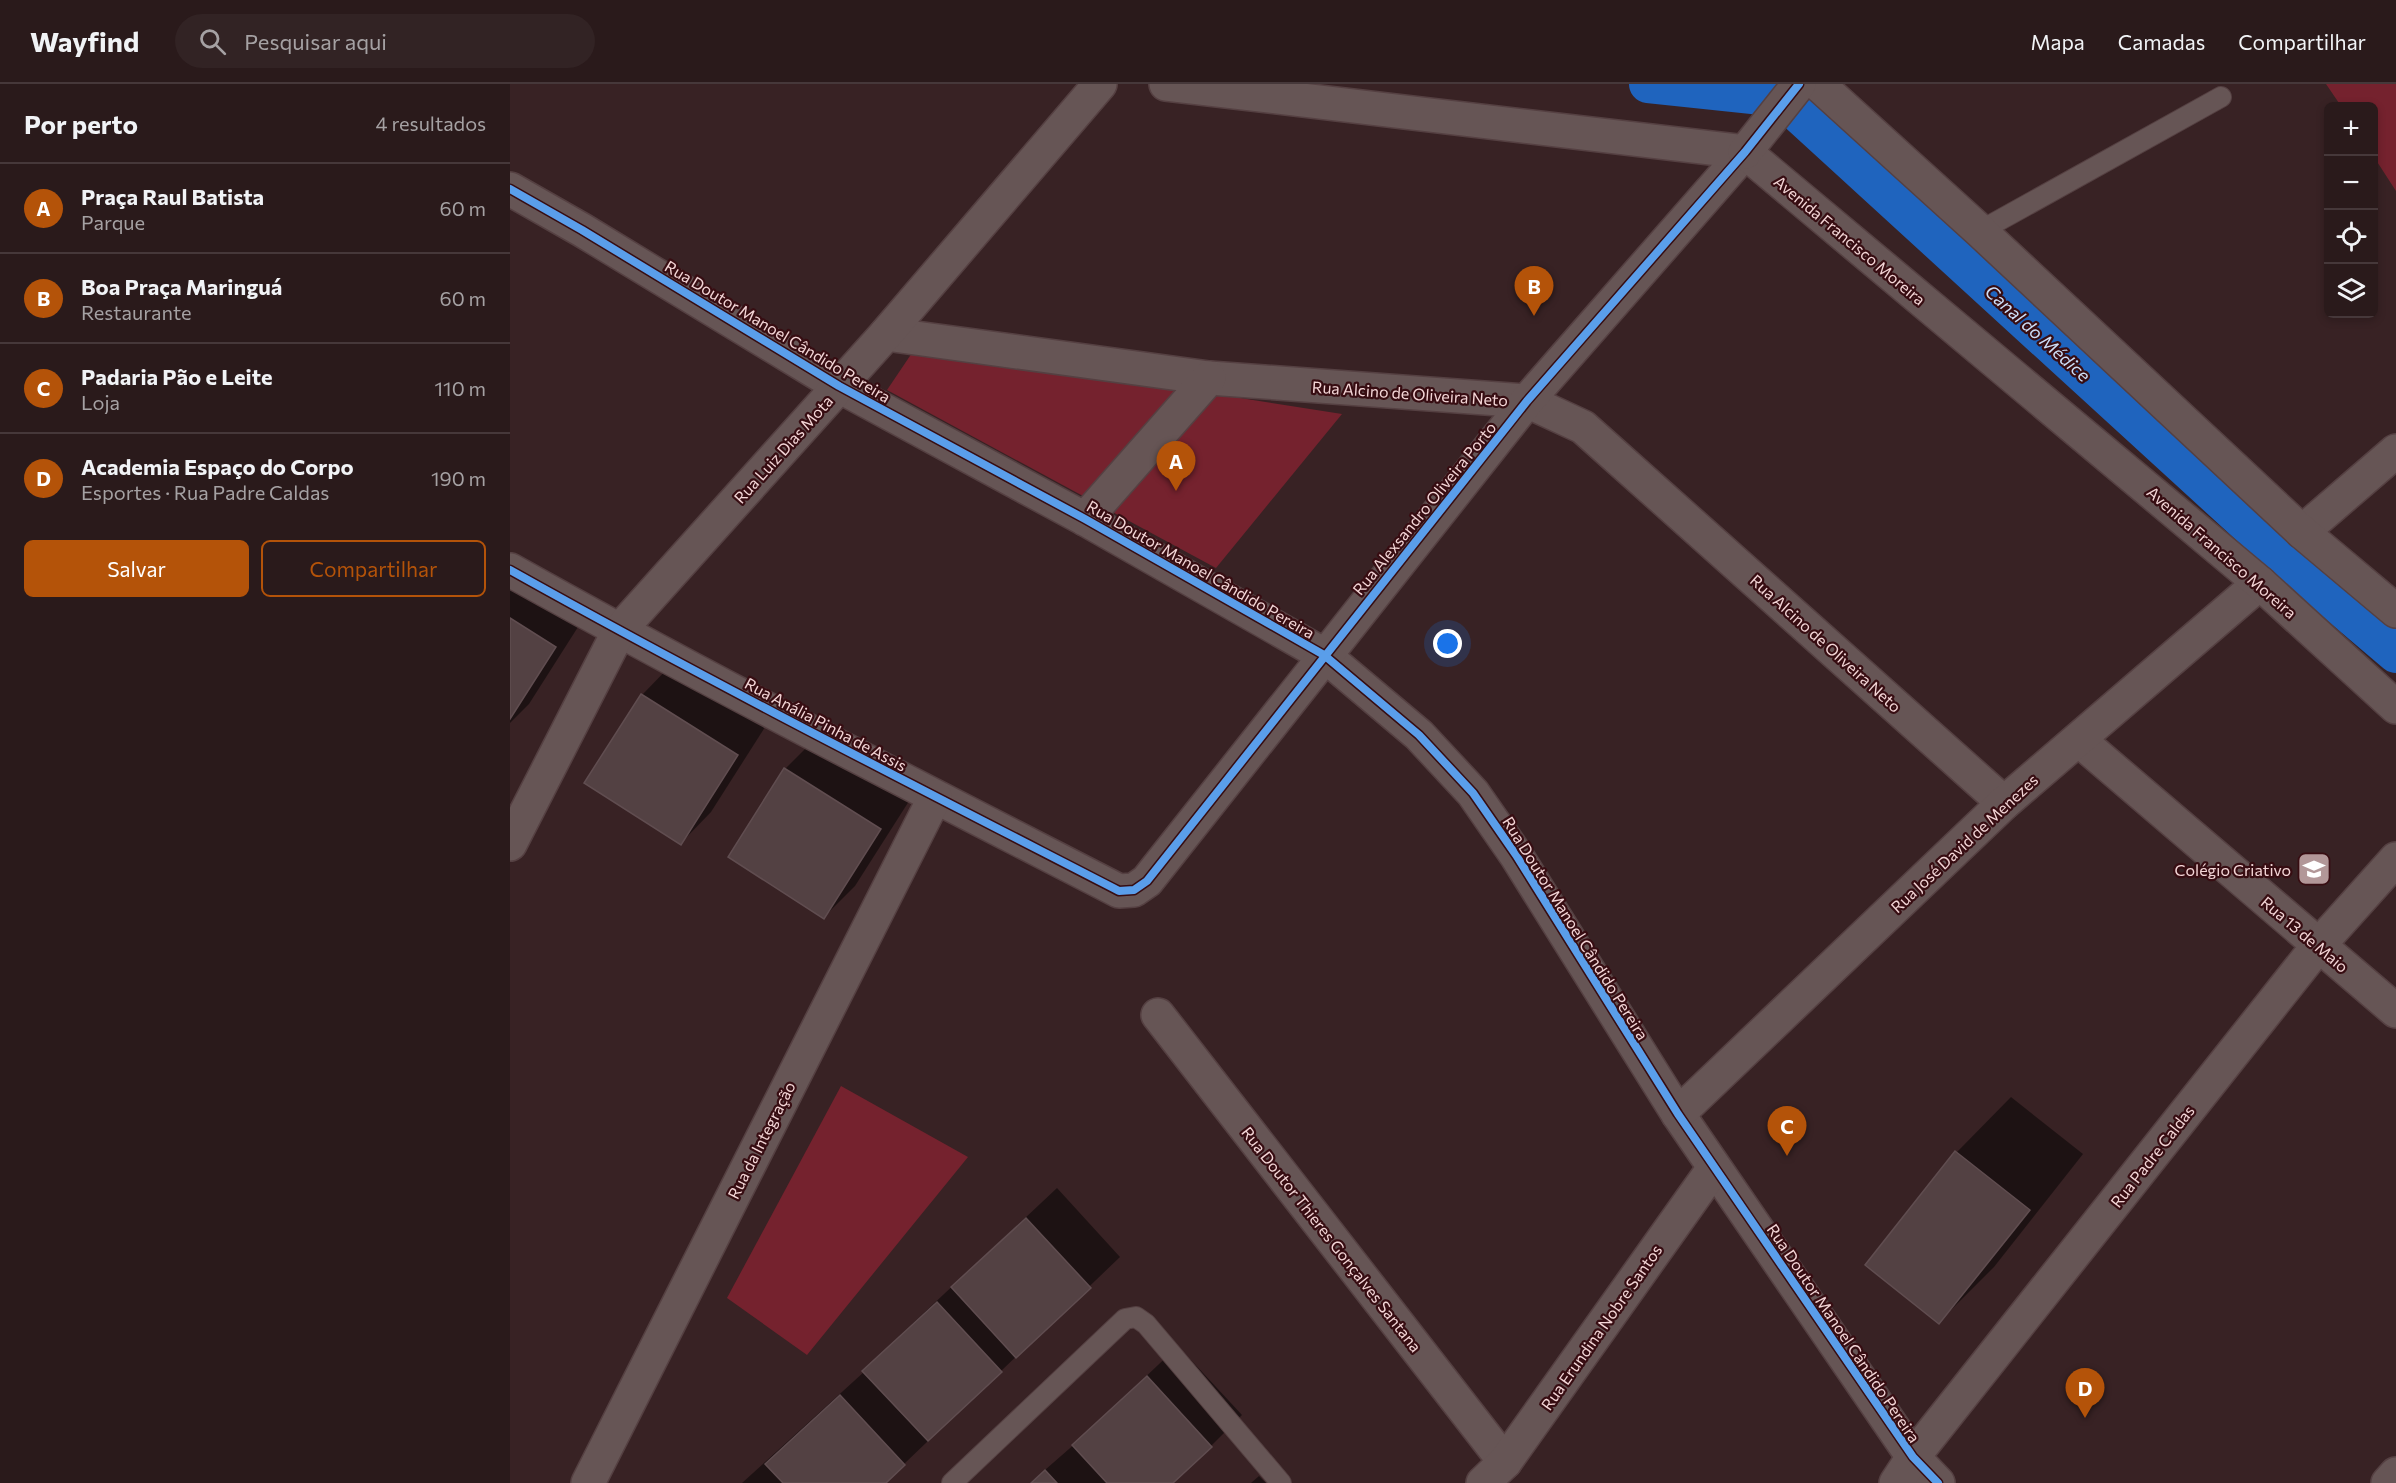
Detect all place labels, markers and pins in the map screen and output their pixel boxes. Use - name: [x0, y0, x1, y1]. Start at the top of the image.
- pin: B: [1514, 266, 1554, 316]
- pin: A: [1156, 442, 1196, 491]
- school or university icon: Colégio Criativo: [2296, 851, 2332, 887]
- place label: Colégio Criativo: [2175, 860, 2291, 879]
- pin: C: [1768, 1106, 1806, 1156]
- pin: D: [2066, 1368, 2104, 1418]

